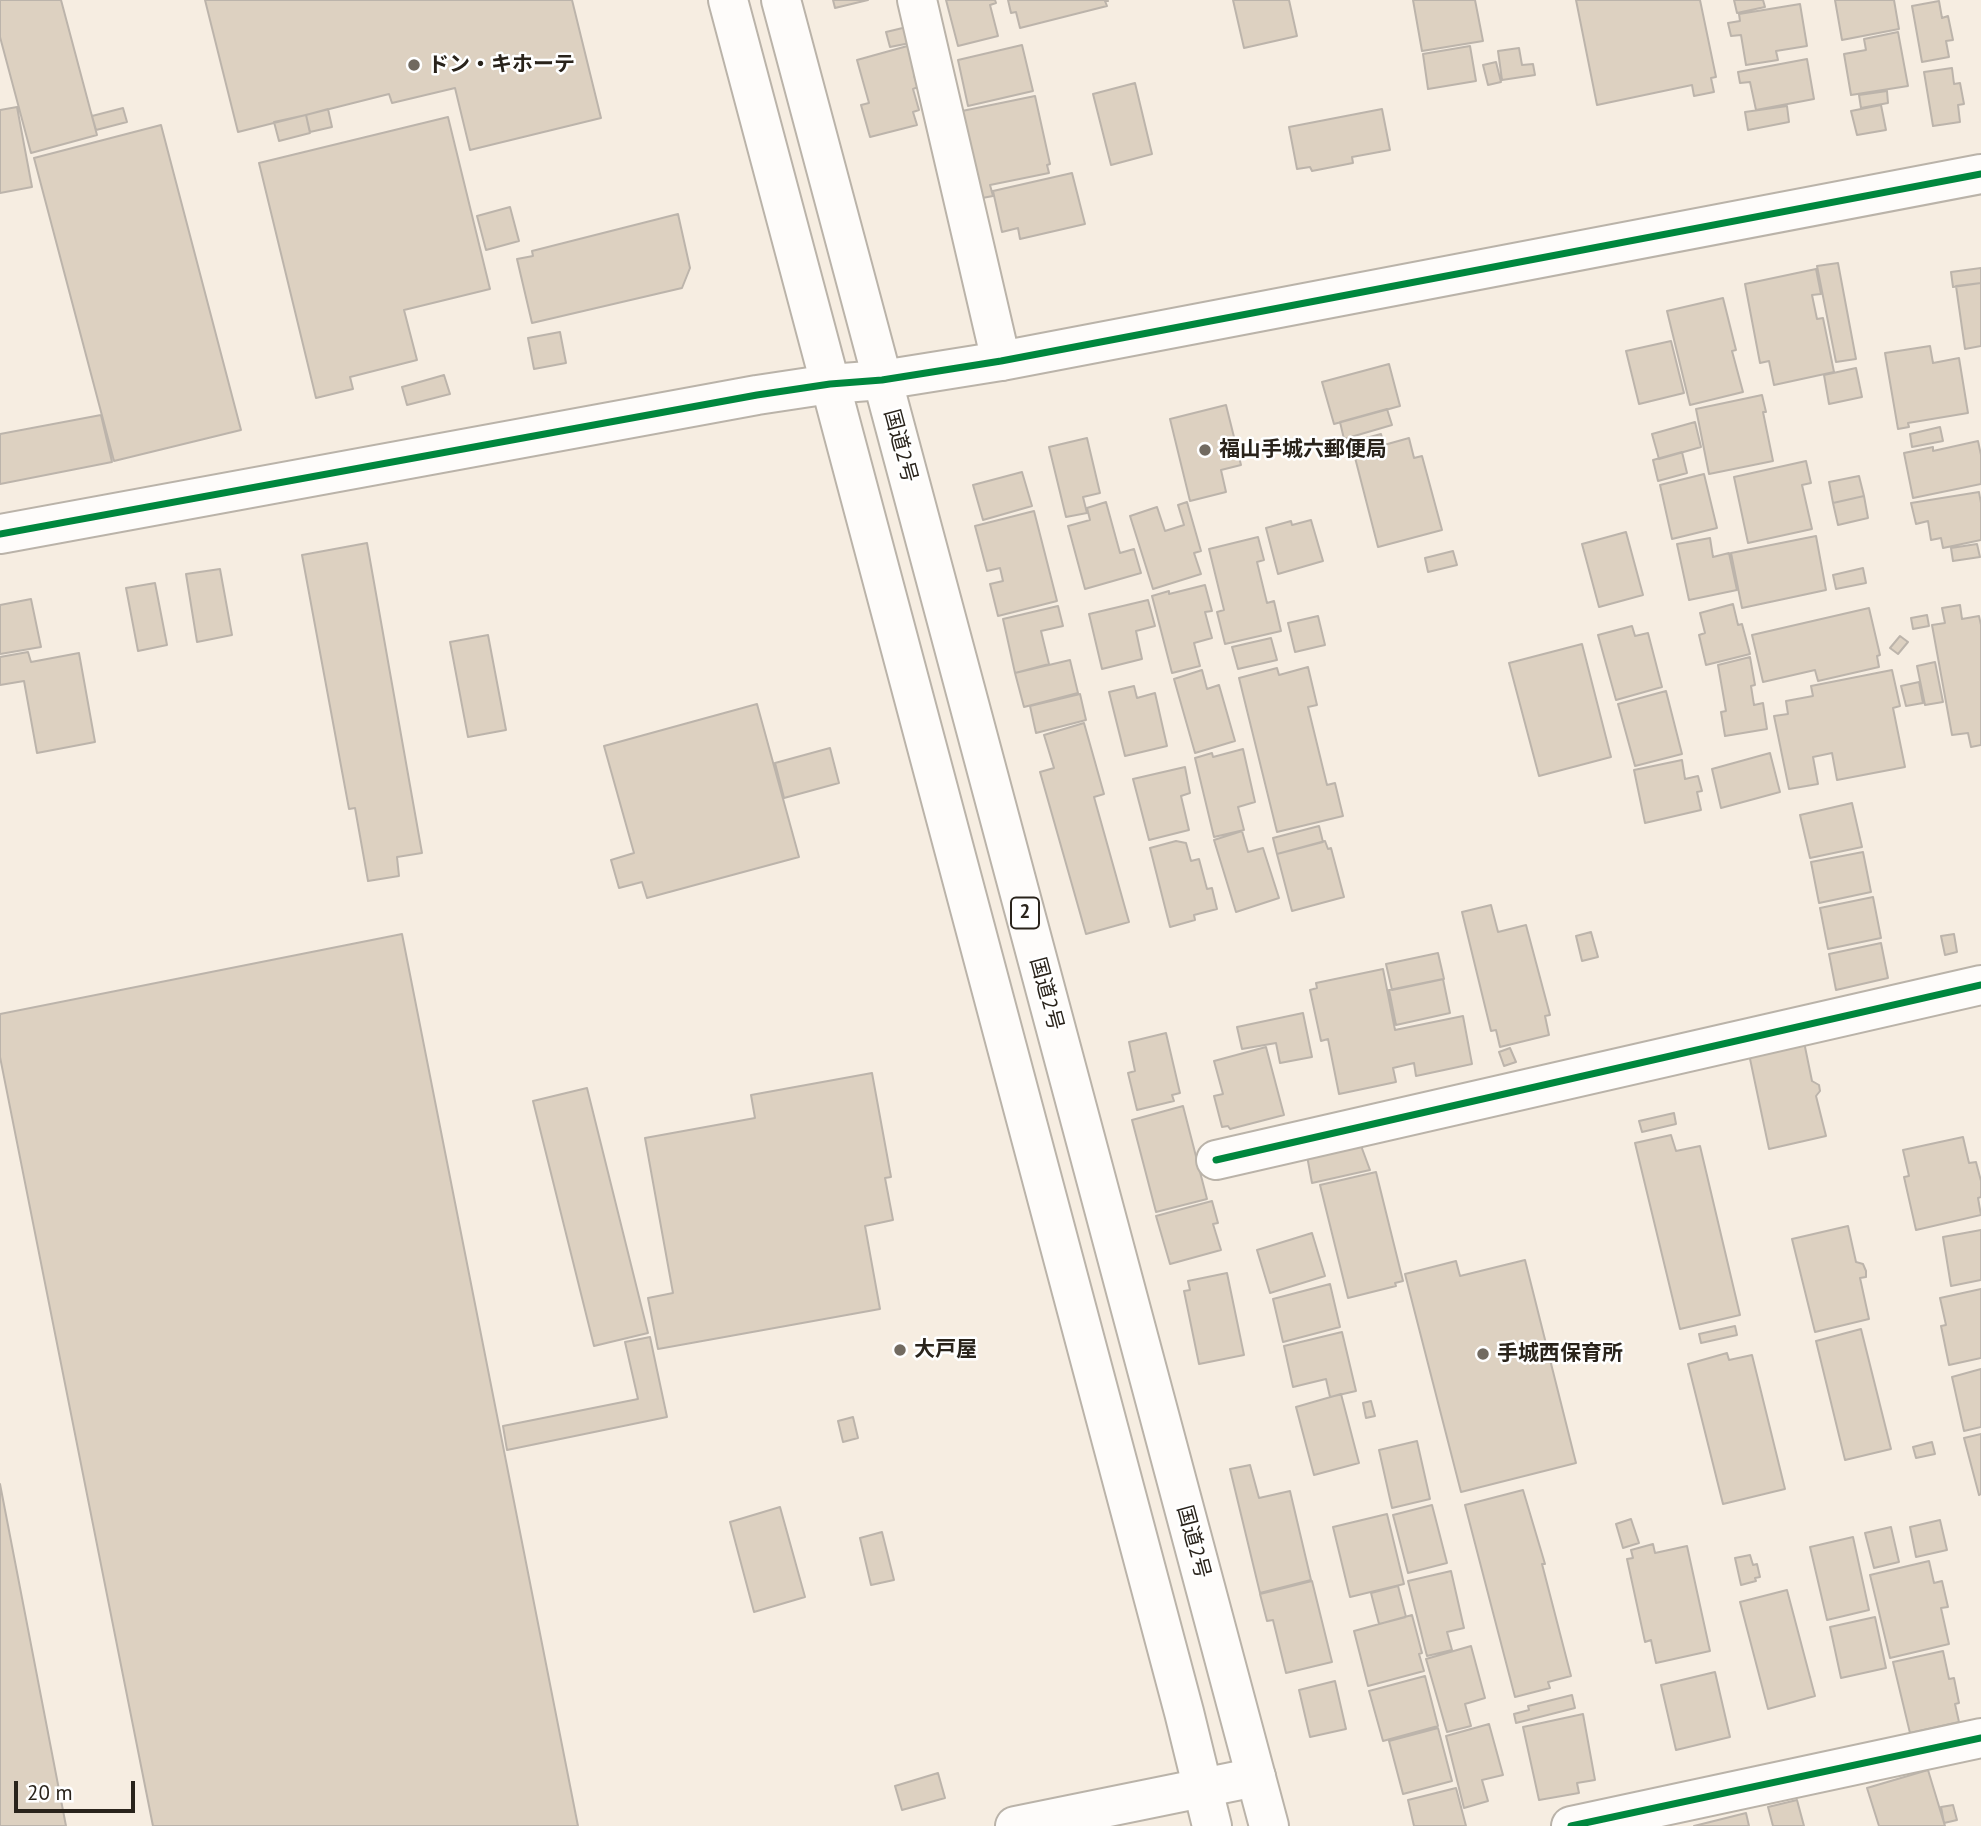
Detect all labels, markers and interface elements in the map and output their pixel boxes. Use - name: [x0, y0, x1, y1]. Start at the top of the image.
- place label: ドン・キホーテ: [428, 52, 575, 78]
- marker: ドン・キホーテ: [406, 57, 422, 73]
- street label: 国道2号: [878, 407, 922, 485]
- place label: 福山手城六郵便局: [1219, 437, 1387, 463]
- marker: 福山手城六郵便局: [1197, 442, 1213, 458]
- road number: 2: [1011, 897, 1039, 928]
- street label: 国道2号: [1024, 955, 1068, 1033]
- place label: 大戸屋: [914, 1337, 977, 1363]
- place label: 手城西保育所: [1497, 1341, 1623, 1367]
- marker: 大戸屋: [892, 1342, 908, 1358]
- marker: 手城西保育所: [1475, 1346, 1491, 1362]
- street label: 国道2号: [1171, 1503, 1215, 1581]
- scale bar: [18, 1766, 138, 1810]
- text: 20 m: [27, 1779, 73, 1806]

